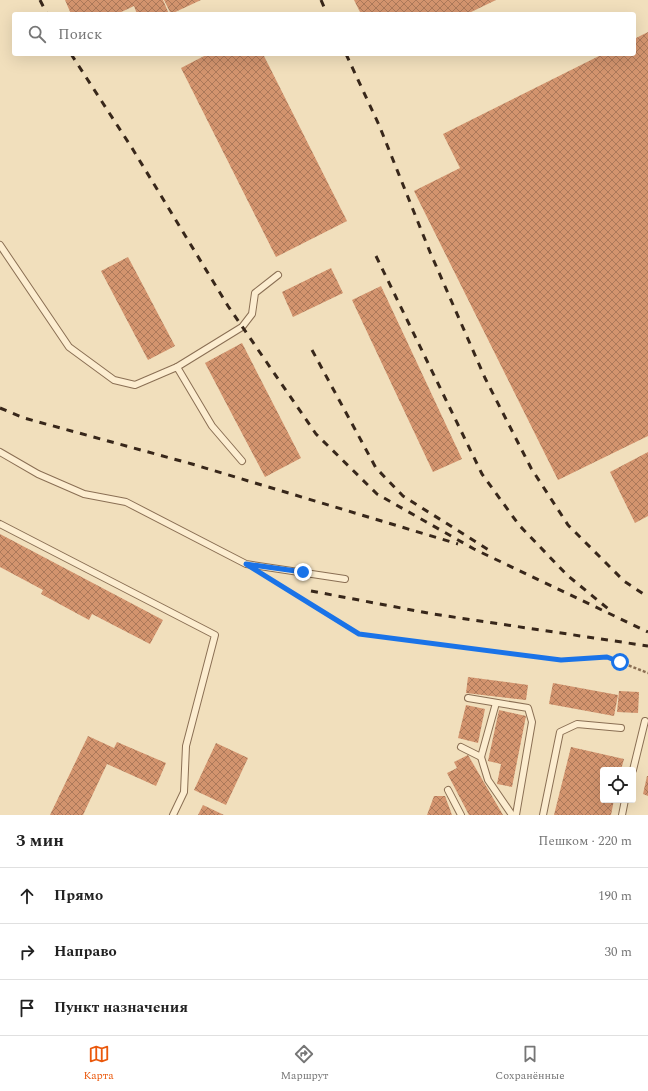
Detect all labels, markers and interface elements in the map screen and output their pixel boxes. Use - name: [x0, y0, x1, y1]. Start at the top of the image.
- search box: [12, 12, 636, 56]
- icon: search: [26, 23, 48, 45]
- text: Поиск: [58, 23, 102, 46]
- route end: [294, 563, 312, 581]
- route start: [611, 653, 629, 671]
- map controls: [600, 767, 636, 803]
- button: locate: [600, 767, 636, 803]
- text: 3 мин: [16, 828, 64, 854]
- text: Пешком · 220 m: [538, 831, 632, 851]
- text: Прямо: [54, 884, 103, 907]
- icon: ahead: [16, 885, 38, 907]
- text: 190 m: [598, 886, 632, 906]
- text: Направо: [54, 940, 117, 963]
- icon: right: [16, 941, 38, 963]
- text: 30 m: [605, 942, 632, 962]
- text: Пункт назначения: [54, 996, 188, 1019]
- icon: arrive: [16, 997, 38, 1019]
- tab: Карта: [83, 1043, 114, 1084]
- tab: Маршрут: [280, 1043, 328, 1084]
- tab: Сохранённые: [495, 1043, 565, 1084]

